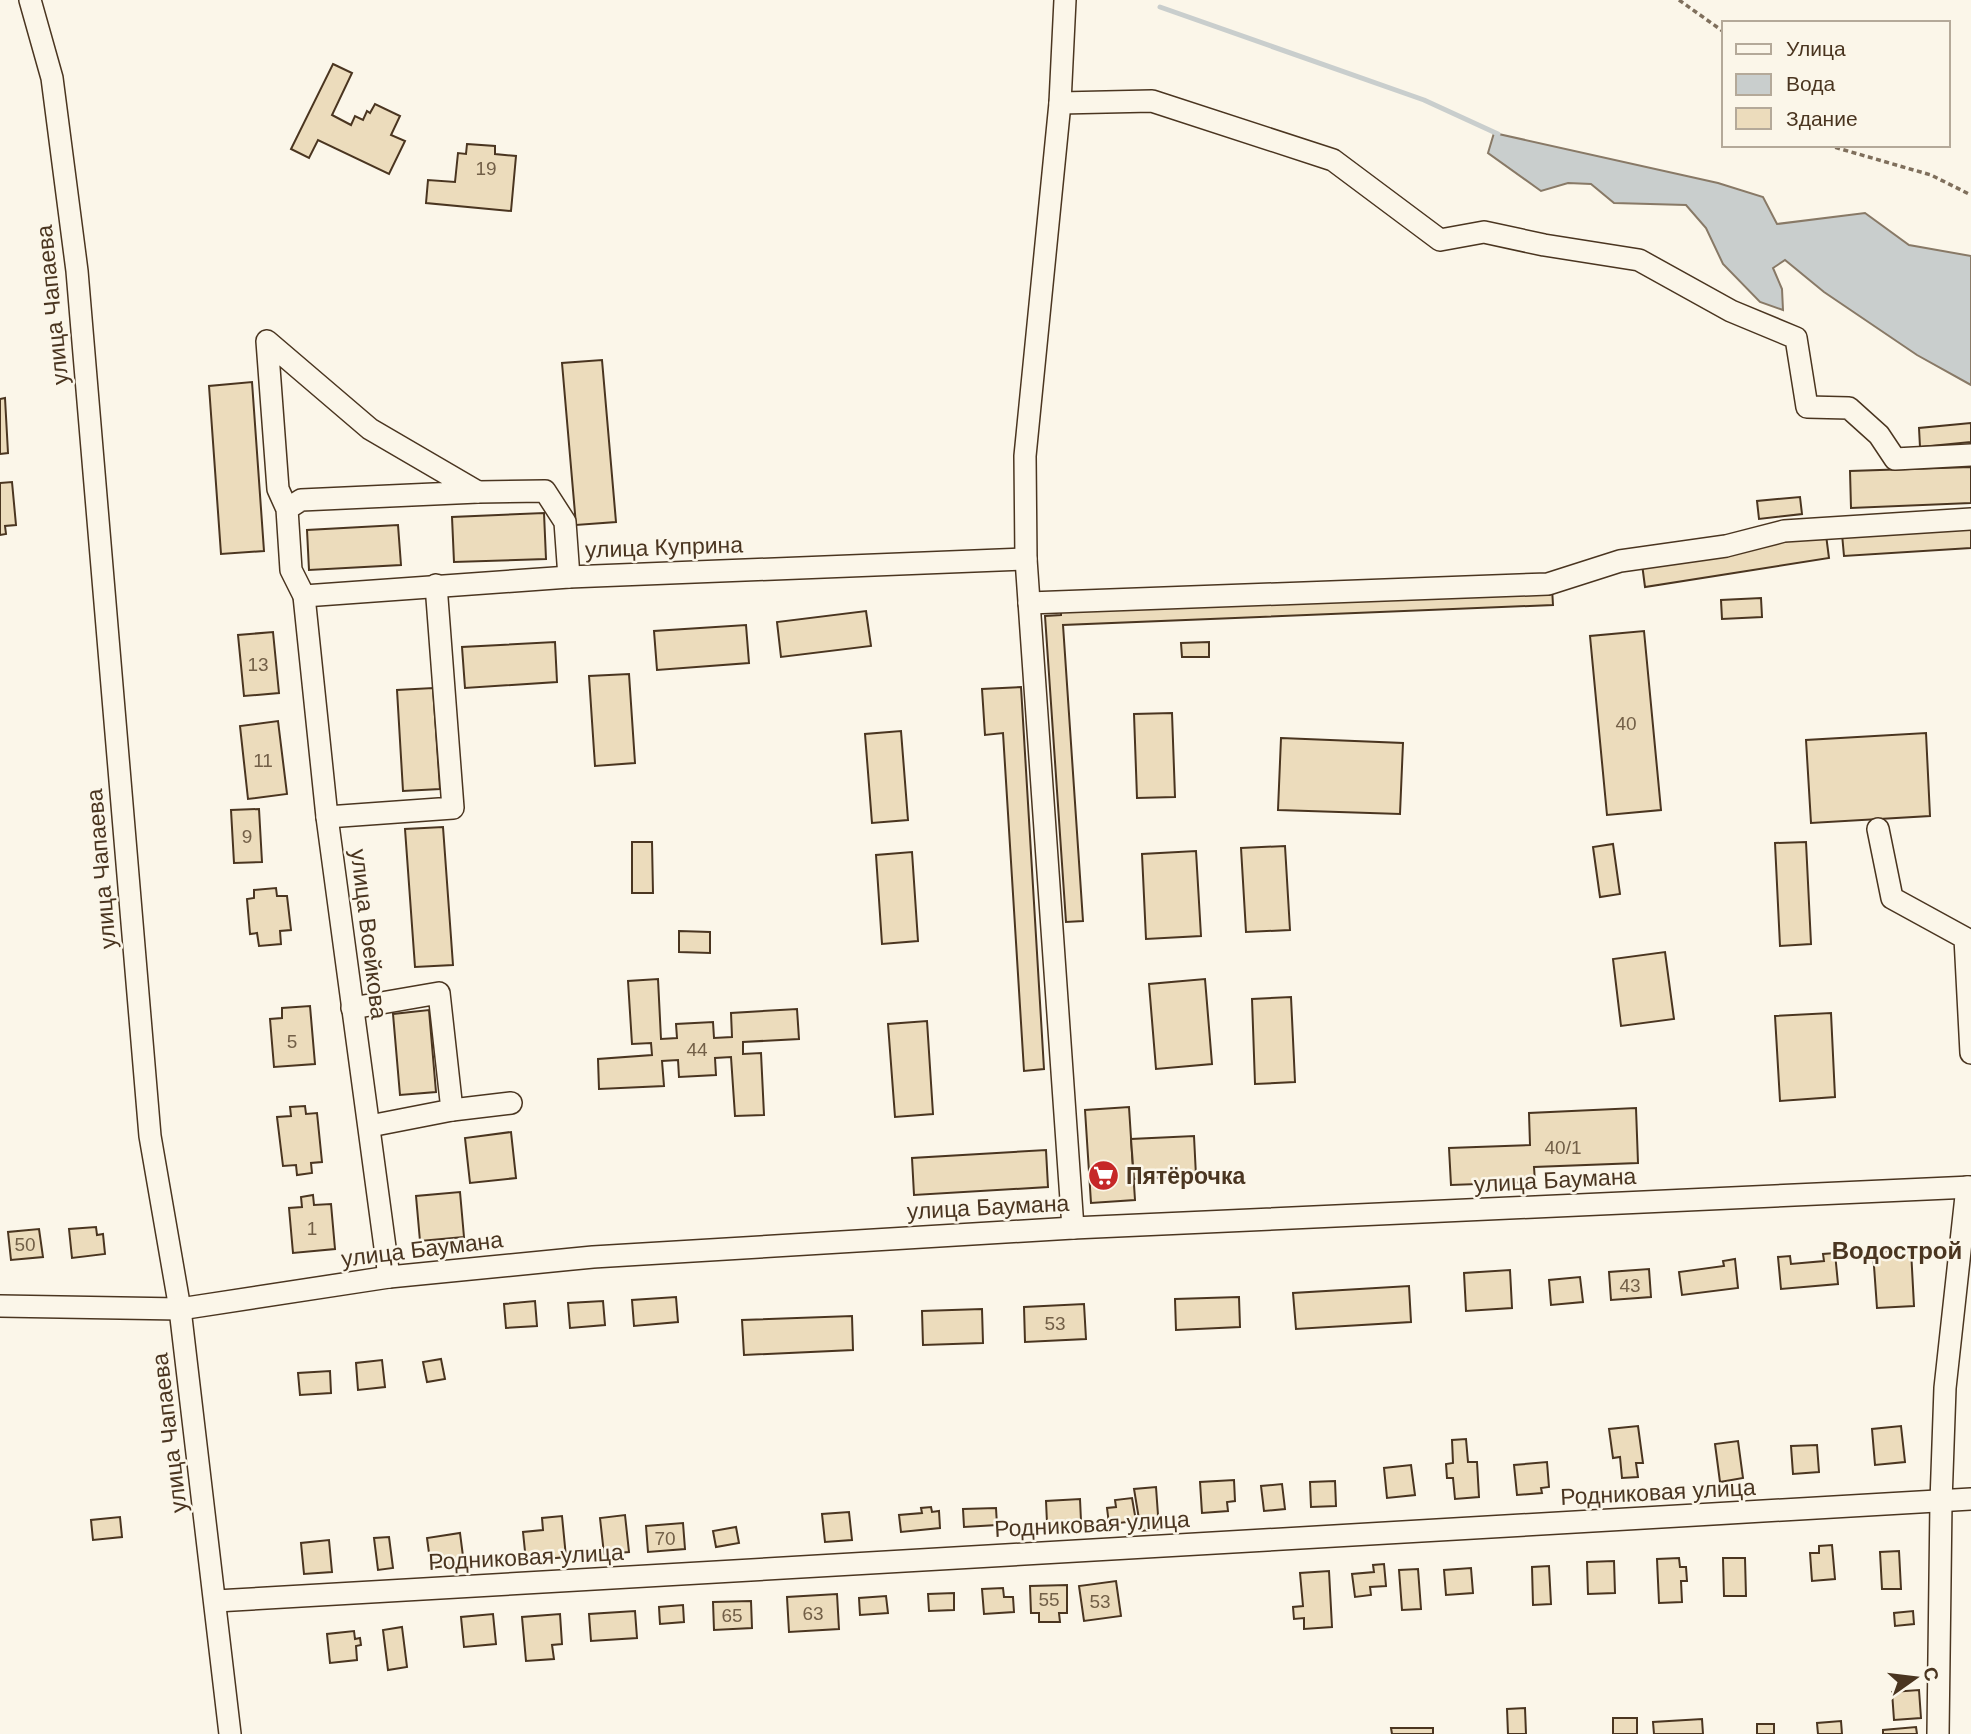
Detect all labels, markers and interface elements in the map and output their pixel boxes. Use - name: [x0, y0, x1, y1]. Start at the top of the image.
- legend: [1722, 21, 1950, 147]
- text: Улица: [1786, 37, 1846, 60]
- text: Вода: [1786, 72, 1835, 95]
- text: Здание: [1786, 107, 1858, 130]
- house number: 19: [475, 158, 497, 179]
- street label: улица Чапаева: [31, 224, 73, 386]
- street label: улица Куприна: [585, 531, 744, 563]
- house number: 13: [247, 654, 269, 675]
- house number: 40: [1615, 713, 1637, 734]
- house number: 11: [253, 750, 273, 771]
- street label: улица Чапаева: [81, 788, 121, 950]
- house number: 9: [242, 826, 252, 847]
- street label: улица Воейкова: [346, 847, 392, 1021]
- house number: 5: [287, 1031, 297, 1052]
- house number: 44: [686, 1039, 708, 1060]
- house number: 40/1: [1545, 1137, 1581, 1158]
- supermarket icon: Пятёрочка: [1086, 1159, 1120, 1193]
- place label: Пятёрочка: [1126, 1163, 1245, 1189]
- street label: улица Баумана: [1473, 1163, 1637, 1197]
- street label: улица Баумана: [906, 1190, 1070, 1224]
- house number: 1: [307, 1218, 317, 1239]
- street label: улица Баумана: [340, 1226, 504, 1272]
- house number: 50: [14, 1234, 36, 1255]
- district label: Водострой: [1832, 1237, 1962, 1264]
- house number: 43: [1619, 1275, 1641, 1296]
- house number: 53: [1044, 1313, 1066, 1334]
- street label: улица Чапаева: [146, 1352, 192, 1514]
- street label: Родниковая улица: [1560, 1474, 1757, 1510]
- street label: Родниковая улица: [994, 1506, 1191, 1542]
- house number: 70: [654, 1528, 676, 1549]
- street label: Родниковая улица: [428, 1539, 625, 1575]
- house number: 55: [1038, 1589, 1060, 1610]
- house number: 53: [1089, 1591, 1111, 1612]
- house number: 63: [802, 1603, 824, 1624]
- house number: 65: [721, 1605, 743, 1626]
- north arrow: [1880, 1643, 1950, 1713]
- text: С: [1919, 1665, 1943, 1683]

